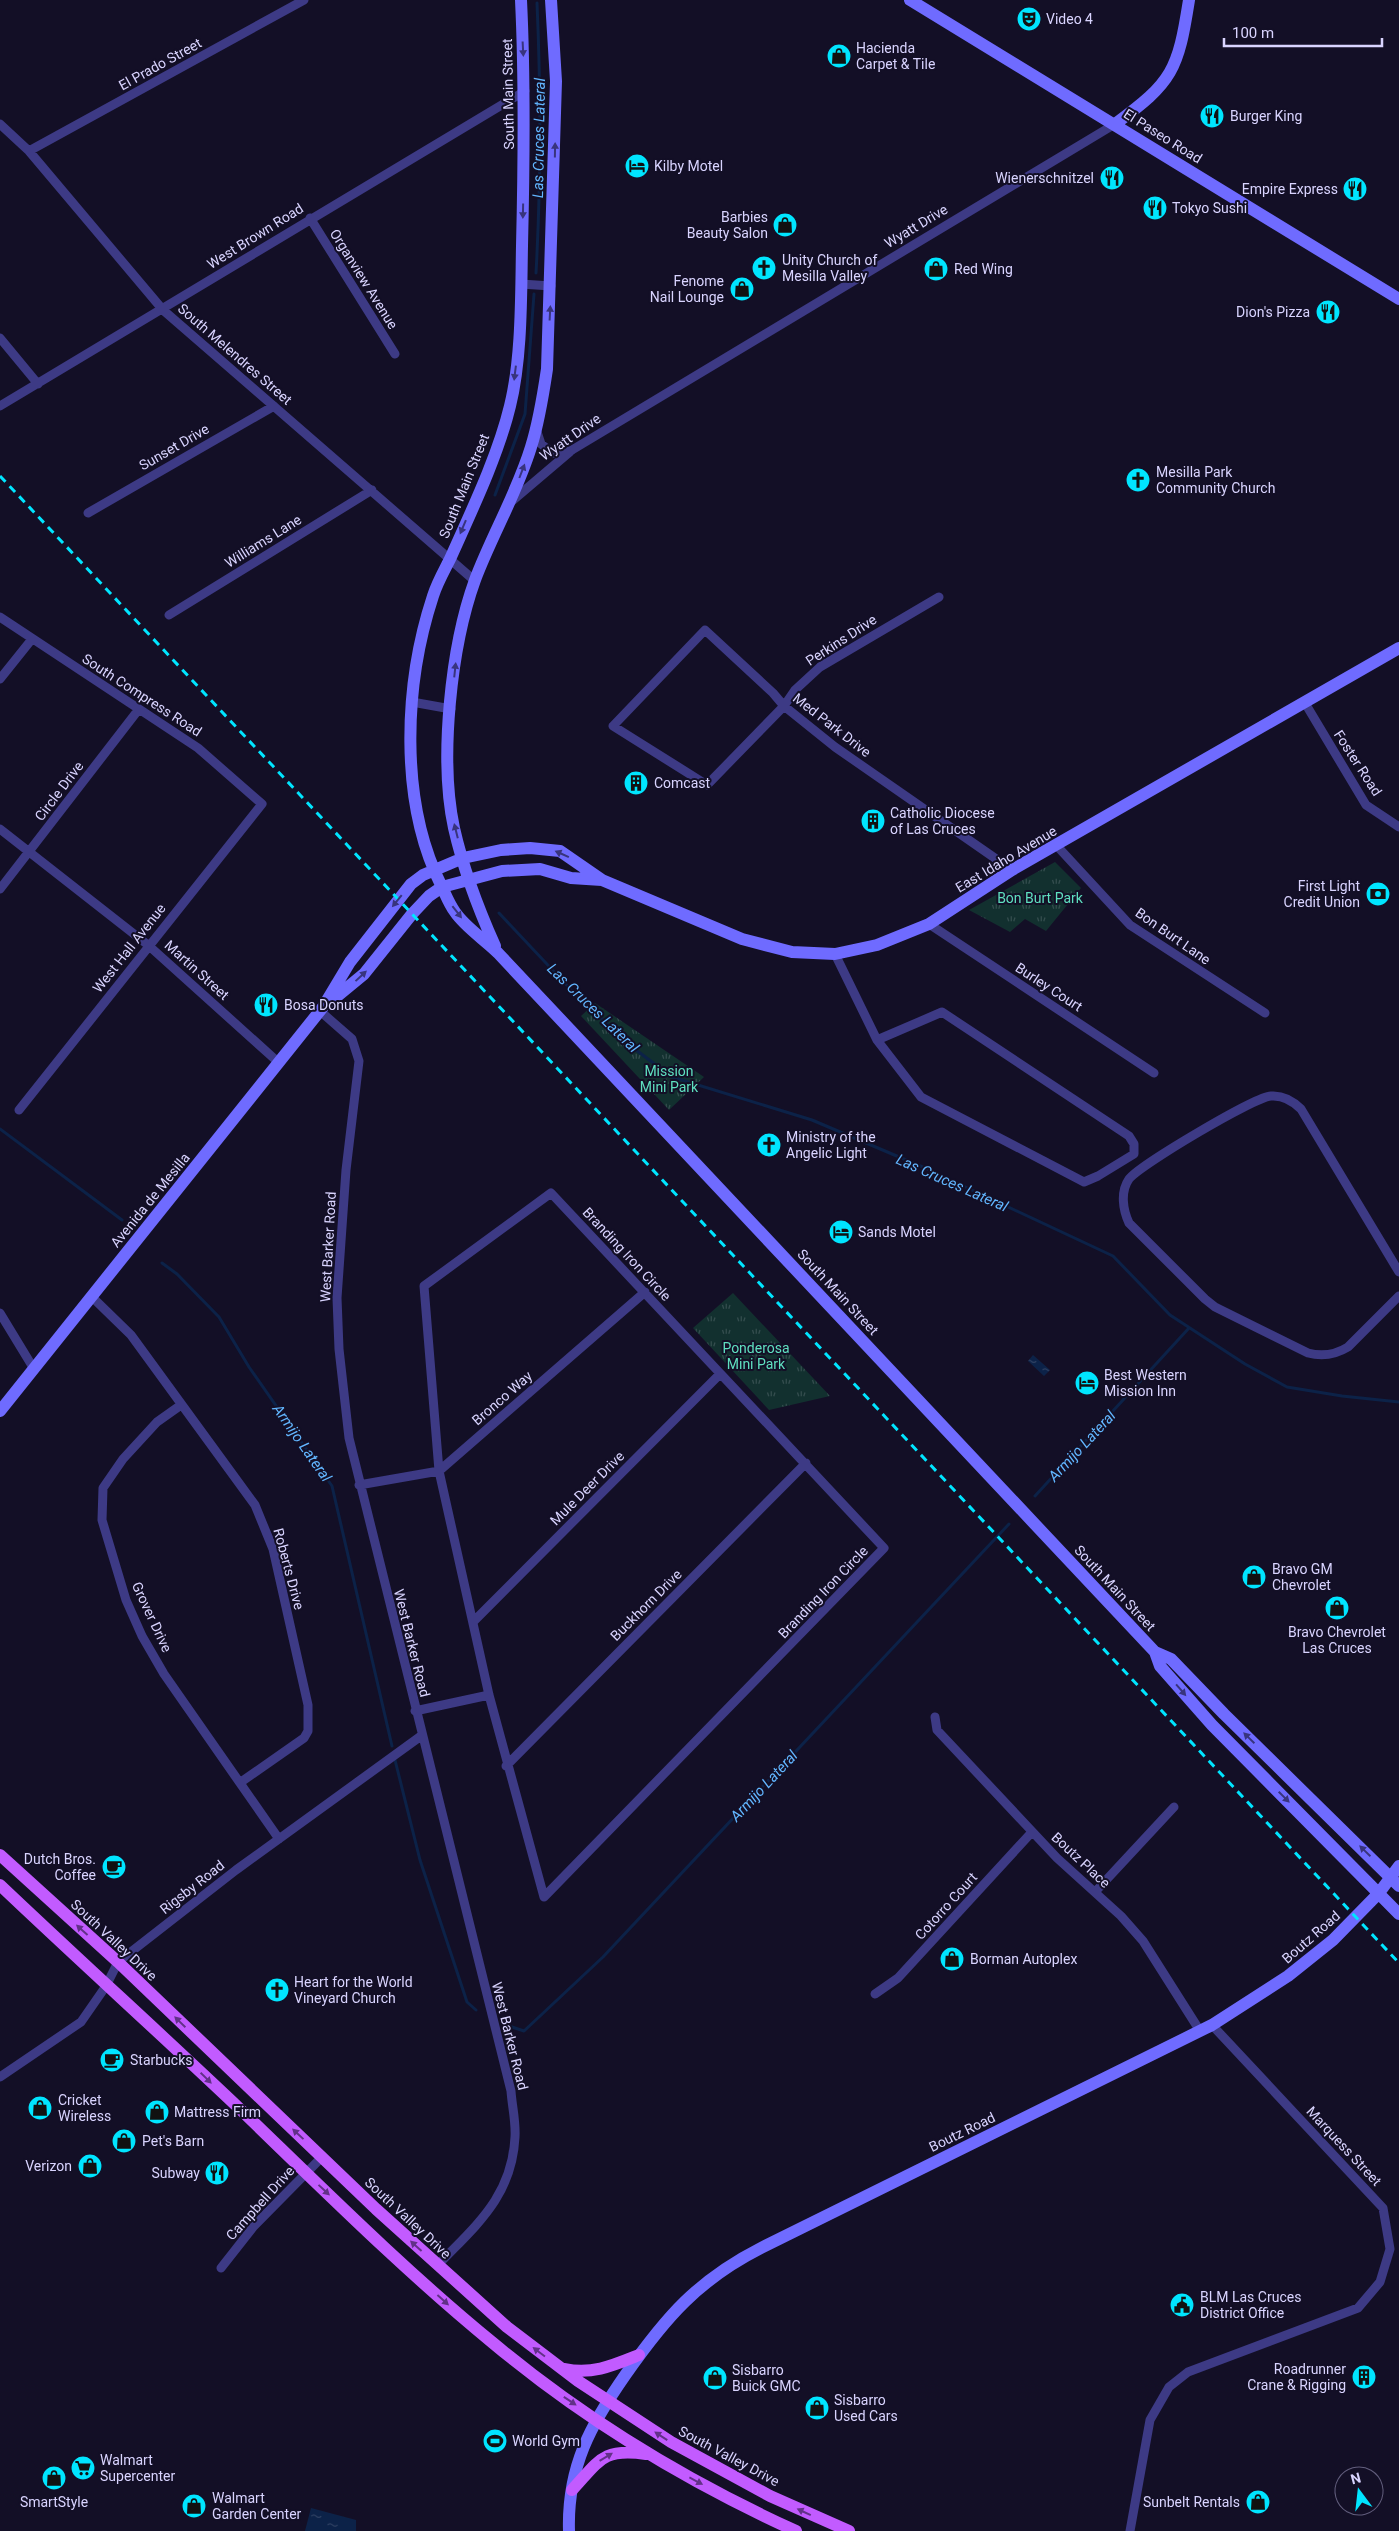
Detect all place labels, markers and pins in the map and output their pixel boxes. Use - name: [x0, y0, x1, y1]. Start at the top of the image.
- theatre icon: Video 4: [1016, 6, 1042, 32]
- place label: Video 4: [1046, 11, 1093, 27]
- place label: Hacienda Carpet & Tile: [856, 40, 935, 72]
- shop icon: Hacienda Carpet & Tile: [826, 43, 852, 69]
- restaurant icon: Burger King: [1199, 103, 1225, 129]
- place label: Burger King: [1230, 108, 1302, 124]
- hotel icon: Kilby Motel: [624, 153, 650, 179]
- place label: Kilby Motel: [654, 158, 723, 174]
- restaurant icon: Wienerschnitzel: [1099, 165, 1125, 191]
- place label: Wienerschnitzel: [995, 170, 1094, 186]
- restaurant icon: Empire Express: [1342, 176, 1368, 202]
- place label: Empire Express: [1242, 181, 1338, 197]
- restaurant icon: Tokyo Sushi: [1142, 195, 1168, 221]
- place label: Tokyo Sushi: [1172, 200, 1247, 216]
- place label: Barbies Beauty Salon: [687, 209, 768, 241]
- shop icon: Barbies Beauty Salon: [772, 212, 798, 238]
- place label: Unity Church of Mesilla Valley: [782, 252, 878, 284]
- church icon: Unity Church of Mesilla Valley: [751, 255, 777, 281]
- shop icon: Red Wing: [923, 256, 949, 282]
- place label: Red Wing: [954, 261, 1013, 277]
- place label: Fenome Nail Lounge: [650, 273, 724, 305]
- shop icon: Fenome Nail Lounge: [729, 276, 755, 302]
- restaurant icon: Dion's Pizza: [1315, 299, 1341, 325]
- place label: Dion's Pizza: [1236, 304, 1310, 320]
- place label: Mesilla Park Community Church: [1156, 464, 1275, 496]
- church icon: Mesilla Park Community Church: [1125, 467, 1151, 493]
- building icon: Comcast: [623, 770, 649, 796]
- place label: Comcast: [654, 775, 711, 791]
- place label: Catholic Diocese of Las Cruces: [890, 805, 995, 837]
- building icon: Catholic Diocese of Las Cruces: [860, 808, 886, 834]
- place label: First Light Credit Union: [1284, 878, 1360, 910]
- bank icon: First Light Credit Union: [1365, 881, 1391, 907]
- restaurant icon: Bosa Donuts: [253, 992, 279, 1018]
- place label: Bosa Donuts: [284, 997, 363, 1013]
- place label: Ministry of the Angelic Light: [786, 1129, 876, 1161]
- church icon: Ministry of the Angelic Light: [756, 1132, 782, 1158]
- hotel icon: Sands Motel: [828, 1219, 854, 1245]
- place label: Sands Motel: [858, 1224, 936, 1240]
- place label: Best Western Mission Inn: [1104, 1367, 1187, 1399]
- hotel icon: Best Western Mission Inn: [1074, 1370, 1100, 1396]
- place label: Bravo GM Chevrolet: [1272, 1561, 1333, 1593]
- shop icon: Bravo GM Chevrolet: [1241, 1564, 1267, 1590]
- shop icon: Bravo Chevrolet Las Cruces: [1324, 1595, 1350, 1621]
- place label: Bravo Chevrolet Las Cruces: [1288, 1624, 1386, 1656]
- place label: Dutch Bros. Coffee: [24, 1851, 96, 1883]
- cafe icon: Dutch Bros. Coffee: [101, 1854, 127, 1880]
- shop icon: Borman Autoplex: [939, 1946, 965, 1972]
- place label: Borman Autoplex: [970, 1951, 1077, 1967]
- place label: Heart for the World Vineyard Church: [294, 1974, 413, 2006]
- church icon: Heart for the World Vineyard Church: [264, 1977, 290, 2003]
- cafe icon: Starbucks: [99, 2047, 125, 2073]
- place label: Starbucks: [130, 2052, 192, 2068]
- place label: Cricket Wireless: [58, 2092, 111, 2124]
- shop icon: Cricket Wireless: [27, 2095, 53, 2121]
- shop icon: Mattress Firm: [144, 2099, 170, 2125]
- place label: Mattress Firm: [174, 2104, 261, 2120]
- shop icon: Pet's Barn: [111, 2128, 137, 2154]
- place label: Pet's Barn: [142, 2133, 204, 2149]
- shop icon: Verizon: [77, 2153, 103, 2179]
- place label: Verizon: [25, 2158, 72, 2174]
- restaurant icon: Subway: [204, 2160, 230, 2186]
- place label: Subway: [151, 2165, 200, 2181]
- place label: BLM Las Cruces District Office: [1200, 2289, 1301, 2321]
- public building icon: BLM Las Cruces District Office: [1169, 2292, 1195, 2318]
- place label: Roadrunner Crane & Rigging: [1247, 2361, 1346, 2393]
- place label: Sisbarro Buick GMC: [732, 2362, 801, 2394]
- building icon: Roadrunner Crane & Rigging: [1351, 2364, 1377, 2390]
- shop icon: Sisbarro Buick GMC: [702, 2365, 728, 2391]
- place label: Sisbarro Used Cars: [834, 2392, 898, 2424]
- shop icon: Sisbarro Used Cars: [804, 2395, 830, 2421]
- sports icon: World Gym: [482, 2428, 508, 2454]
- place label: World Gym: [512, 2433, 580, 2449]
- place label: Walmart Supercenter: [100, 2452, 175, 2484]
- supermarket icon: Walmart Supercenter: [70, 2455, 96, 2481]
- shop icon: SmartStyle: [41, 2465, 67, 2491]
- shop icon: Sunbelt Rentals: [1245, 2489, 1271, 2515]
- place label: Walmart Garden Center: [212, 2490, 302, 2522]
- shop icon: Walmart Garden Center: [181, 2493, 207, 2519]
- place label: SmartStyle: [20, 2494, 88, 2510]
- place label: Sunbelt Rentals: [1143, 2494, 1240, 2510]

